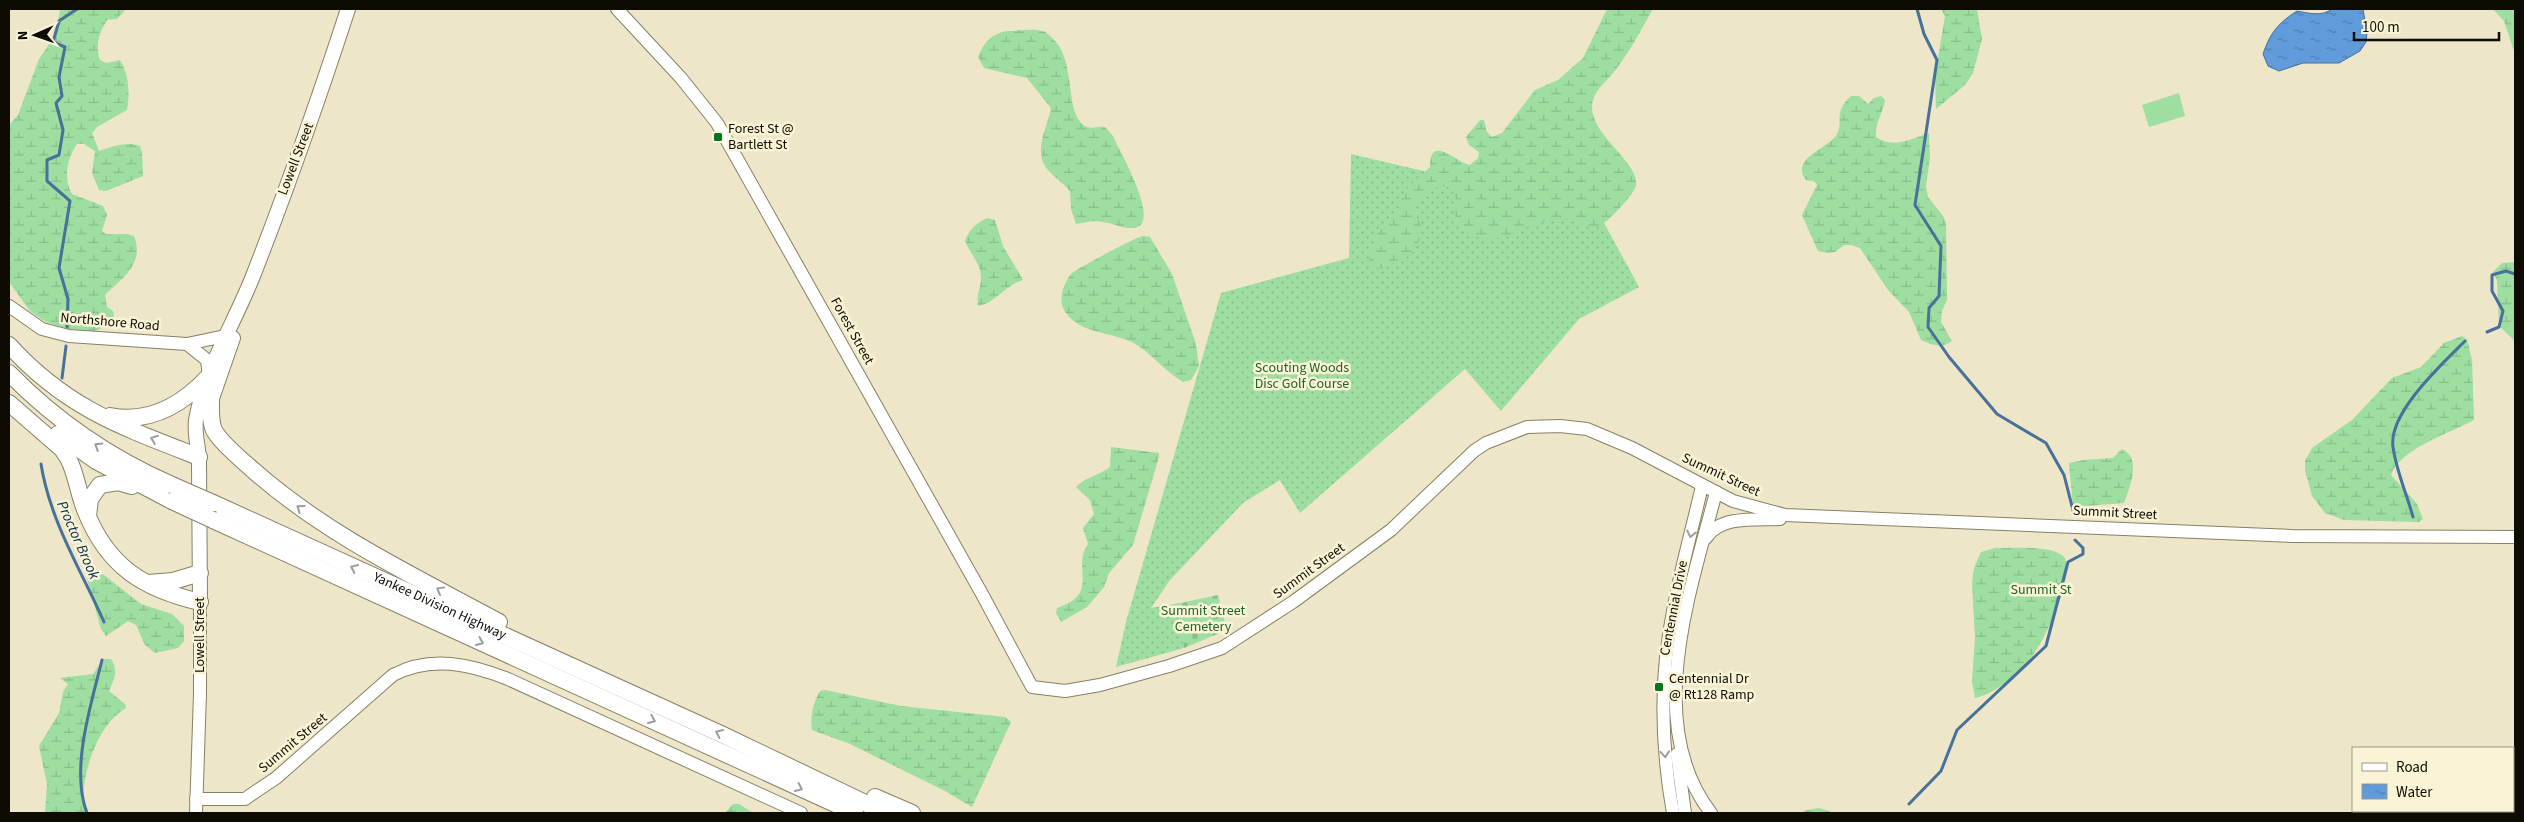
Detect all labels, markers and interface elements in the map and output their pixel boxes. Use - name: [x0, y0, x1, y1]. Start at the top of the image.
- north arrow: [10, 10, 60, 60]
- scale bar: [2354, 10, 2499, 42]
- text: 100 m: [2362, 17, 2400, 38]
- text: N: [13, 30, 33, 40]
- place label: Forest St @ Bartlett St: [728, 119, 794, 155]
- street label: Lowell Street: [273, 120, 319, 198]
- marker: Forest St @ Bartlett St: [712, 131, 724, 143]
- street label: Forest Street: [825, 294, 879, 369]
- street label: Northshore Road: [60, 308, 160, 336]
- park label: Scouting Woods Disc Golf Course: [1255, 358, 1349, 394]
- one-way arrow: [150, 435, 159, 445]
- one-way arrow: [94, 443, 104, 452]
- street label: Summit Street: [1679, 448, 1764, 502]
- water label: Proctor Brook: [51, 497, 105, 583]
- street label: Summit Street: [2072, 501, 2158, 525]
- one-way arrow: [296, 505, 306, 514]
- one-way arrow: [1686, 529, 1697, 538]
- street label: Summit Street: [1269, 538, 1349, 604]
- street label: Centennial Drive: [1655, 559, 1693, 657]
- one-way arrow: [350, 563, 359, 574]
- street label: Yankee Division Highway: [369, 567, 510, 645]
- park label: Summit St: [2010, 580, 2072, 600]
- one-way arrow: [437, 586, 446, 596]
- street label: Lowell Street: [190, 597, 210, 673]
- park label: Summit Street Cemetery: [1161, 601, 1245, 637]
- one-way arrow: [475, 635, 484, 646]
- place label: Centennial Dr @ Rt128 Ramp: [1669, 669, 1755, 705]
- marker: Centennial Dr @ Rt128 Ramp: [1653, 681, 1665, 693]
- street label: Summit Street: [254, 708, 332, 778]
- one-way arrow: [647, 713, 656, 724]
- one-way arrow: [715, 728, 724, 739]
- legend: [2352, 747, 2514, 812]
- one-way arrow: [1660, 750, 1671, 758]
- text: Road: [2396, 757, 2428, 778]
- one-way arrow: [794, 781, 803, 791]
- text: Water: [2396, 782, 2433, 803]

